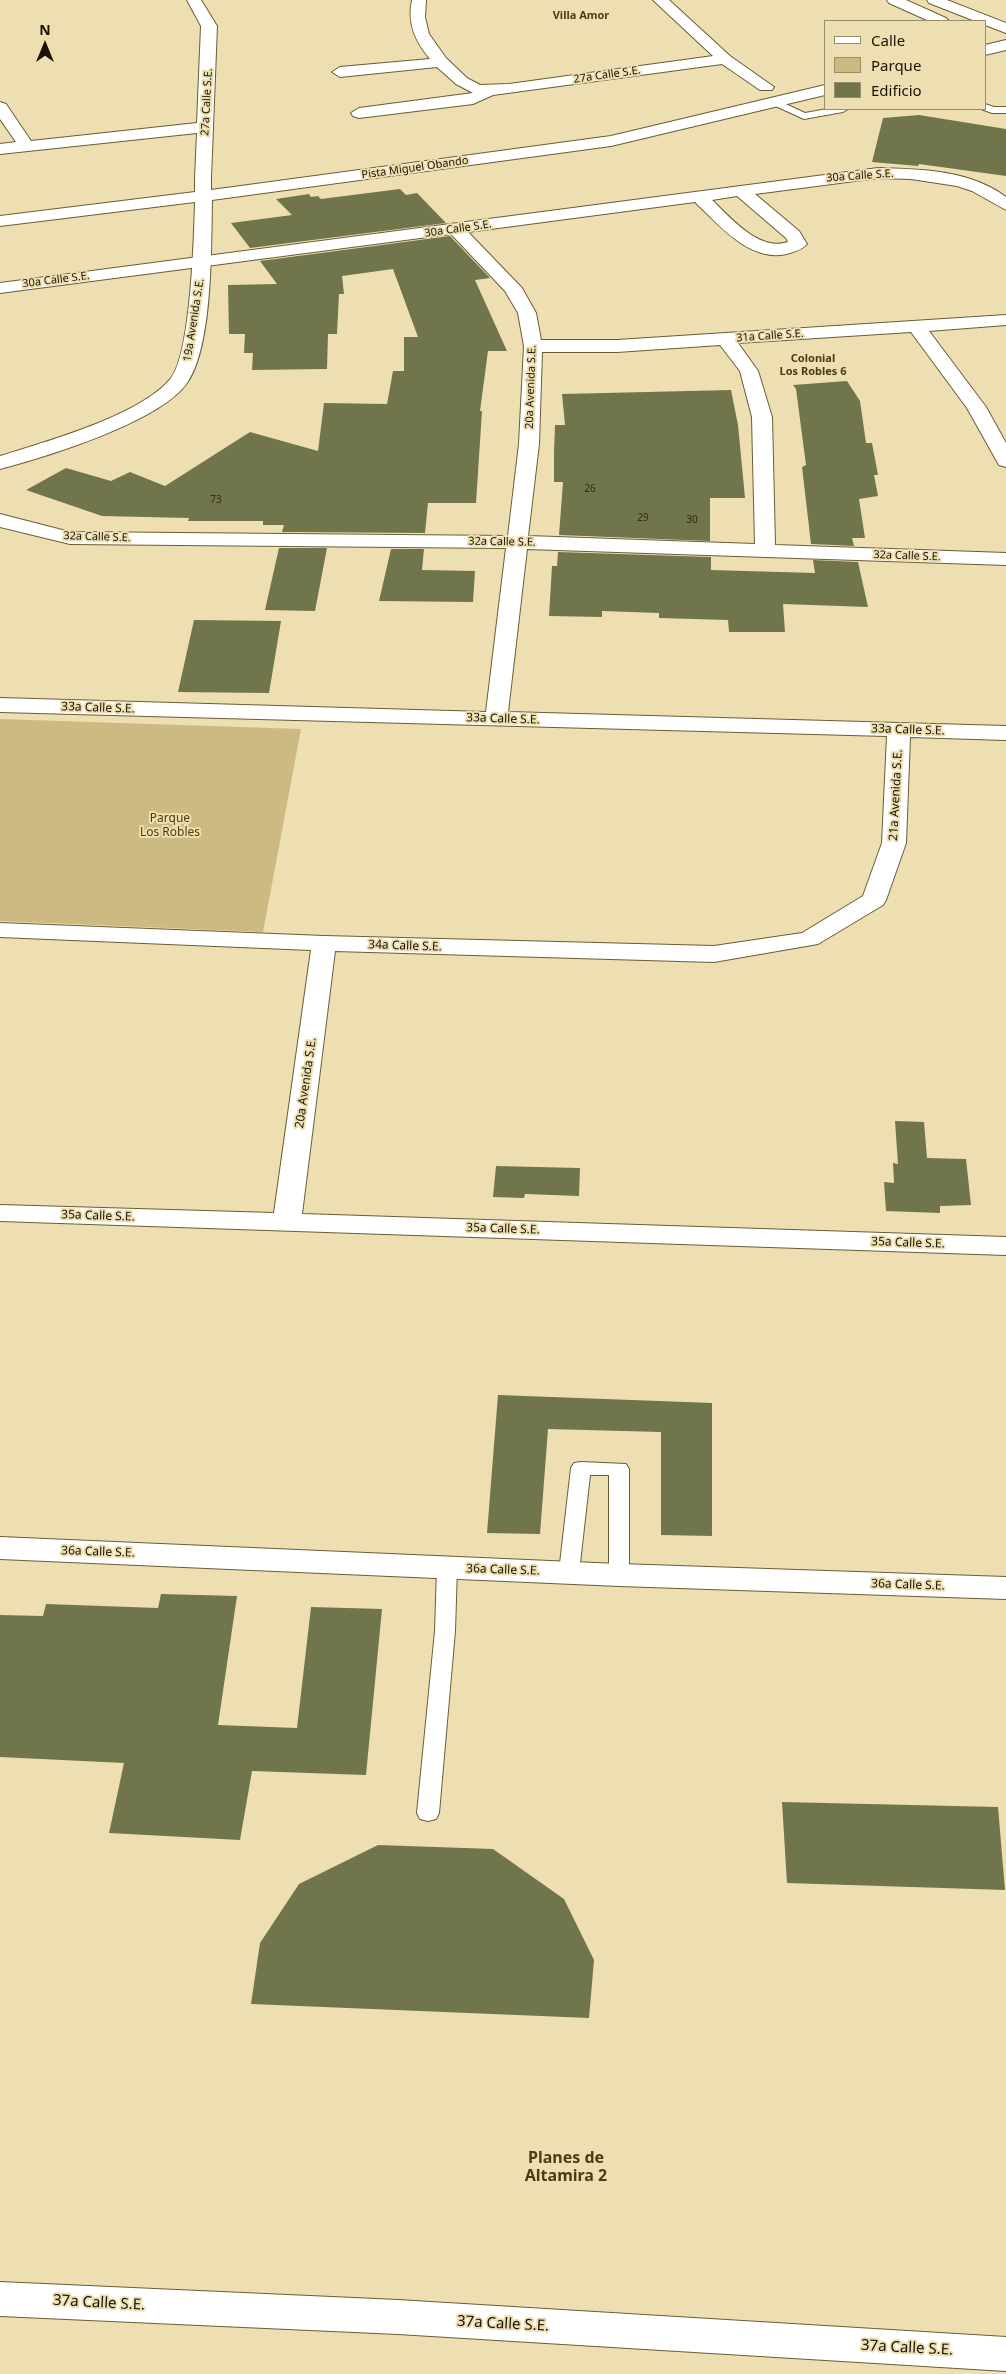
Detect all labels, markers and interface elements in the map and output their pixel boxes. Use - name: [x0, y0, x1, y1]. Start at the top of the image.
- district label: Villa Amor: [553, 9, 609, 23]
- north arrow: [20, 20, 70, 70]
- text: N: [39, 20, 51, 39]
- legend: [824, 20, 986, 110]
- text: Calle: [871, 30, 905, 50]
- text: Parque: [871, 55, 921, 75]
- street label: 27a Calle S.E.: [573, 64, 641, 86]
- street label: 27a Calle S.E.: [199, 68, 215, 136]
- text: Edificio: [871, 80, 922, 100]
- street label: Pista Miguel Obando: [361, 154, 469, 182]
- street label: 30a Calle S.E.: [826, 167, 894, 185]
- street label: 30a Calle S.E.: [424, 218, 492, 240]
- street label: 30a Calle S.E.: [22, 269, 90, 291]
- street label: 19a Avenida S.E.: [181, 278, 207, 362]
- street label: 31a Calle S.E.: [736, 327, 804, 345]
- street label: 20a Avenida S.E.: [523, 345, 539, 429]
- district label: Colonial Los Robles 6: [780, 352, 846, 378]
- house number: 26: [584, 483, 596, 495]
- house number: 73: [210, 494, 222, 506]
- house number: 29: [637, 512, 649, 524]
- house number: 30: [686, 514, 698, 526]
- street label: 32a Calle S.E.: [63, 529, 131, 545]
- street label: 32a Calle S.E.: [468, 535, 536, 549]
- street label: 32a Calle S.E.: [873, 548, 941, 564]
- street label: 33a Calle S.E.: [61, 700, 135, 716]
- street label: 33a Calle S.E.: [466, 711, 540, 727]
- street label: 33a Calle S.E.: [871, 722, 945, 738]
- street label: 21a Avenida S.E.: [886, 749, 906, 841]
- park label: Parque Los Robles: [140, 812, 200, 840]
- street label: 34a Calle S.E.: [368, 938, 442, 954]
- street label: 20a Avenida S.E.: [292, 1037, 320, 1129]
- street label: 35a Calle S.E.: [61, 1208, 135, 1224]
- street label: 35a Calle S.E.: [466, 1221, 540, 1237]
- street label: 35a Calle S.E.: [871, 1235, 945, 1251]
- street label: 36a Calle S.E.: [61, 1544, 135, 1560]
- street label: 36a Calle S.E.: [466, 1562, 540, 1578]
- street label: 36a Calle S.E.: [871, 1577, 945, 1593]
- district label: Planes de Altamira 2: [525, 2148, 607, 2186]
- street label: 37a Calle S.E.: [53, 2292, 145, 2314]
- street label: 37a Calle S.E.: [457, 2313, 549, 2335]
- street label: 37a Calle S.E.: [861, 2337, 953, 2359]

